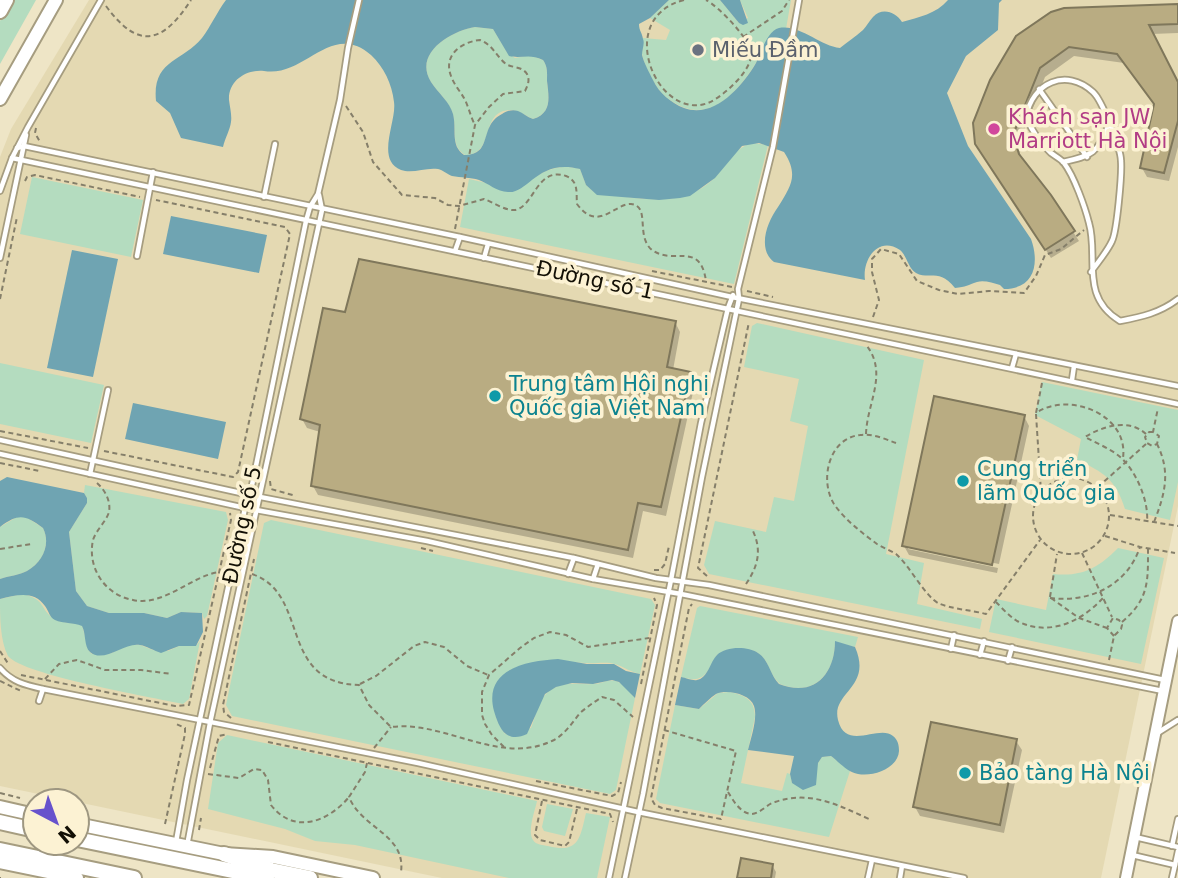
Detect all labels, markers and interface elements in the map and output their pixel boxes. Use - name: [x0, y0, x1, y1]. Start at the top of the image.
- place label: Miếu Đầm: [712, 38, 818, 62]
- marker: Miếu Đầm: [690, 42, 706, 58]
- place label: Khách sạn JW Marriott Hà Nội: [1008, 105, 1167, 153]
- marker: Khách sạn JW Marriott Hà Nội: [986, 121, 1002, 137]
- street label: Đường số 1: [534, 256, 656, 304]
- place label: Trung tâm Hội nghị Quốc gia Việt Nam: [508, 372, 709, 420]
- marker: Trung tâm Hội nghị Quốc gia Việt Nam: [487, 388, 503, 404]
- place label: Cung triển lãm Quốc gia: [977, 457, 1116, 505]
- street label: Đường số 5: [218, 464, 266, 586]
- marker: Cung triển lãm Quốc gia: [955, 473, 971, 489]
- place label: Bảo tàng Hà Nội: [979, 761, 1150, 785]
- marker: Bảo tàng Hà Nội: [957, 765, 973, 781]
- north arrow: [21, 787, 91, 857]
- text: N: [54, 821, 80, 848]

